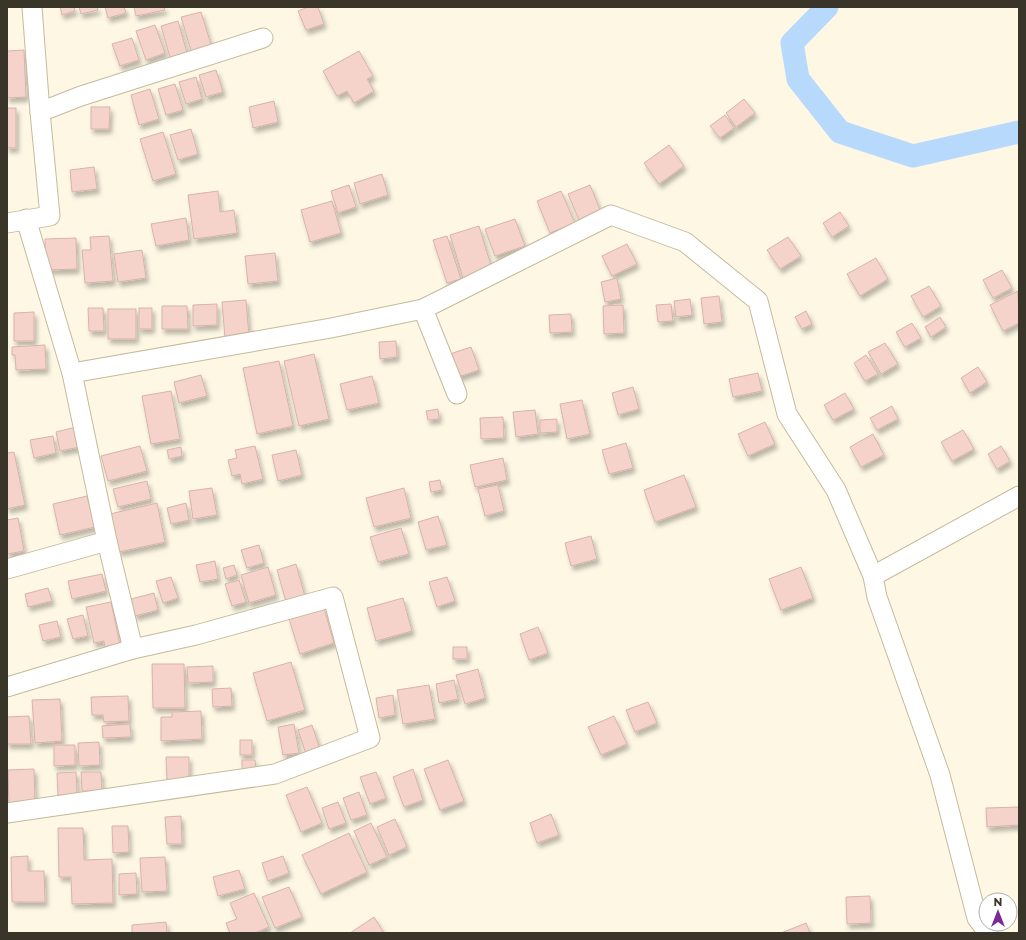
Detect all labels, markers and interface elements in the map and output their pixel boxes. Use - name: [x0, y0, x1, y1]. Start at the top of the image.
- north arrow: [978, 892, 1018, 932]
- text: N: [994, 895, 1002, 909]

